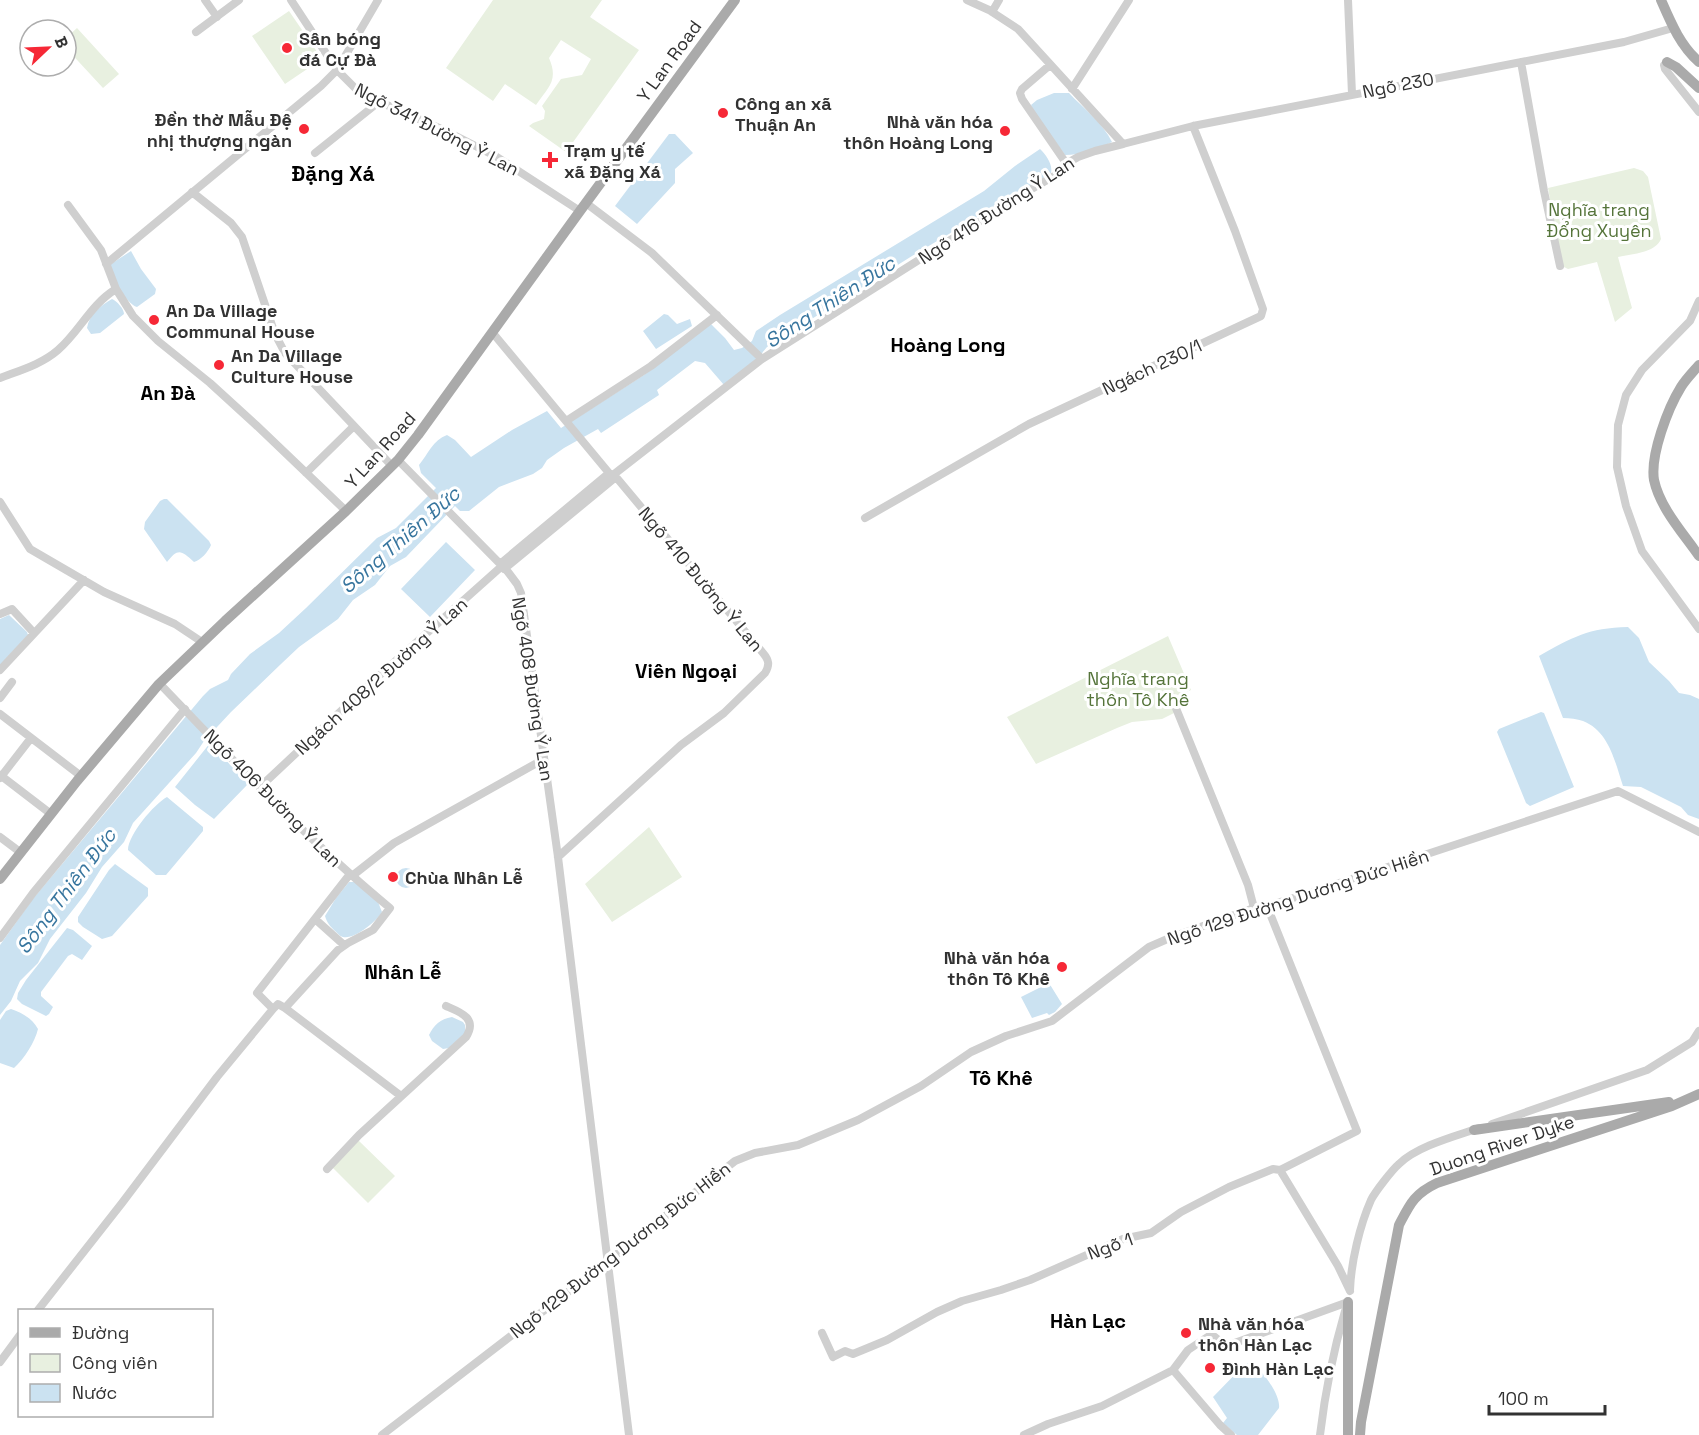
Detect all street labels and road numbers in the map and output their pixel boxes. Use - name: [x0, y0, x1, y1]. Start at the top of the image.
- street label: Y Lan Road: [632, 16, 706, 106]
- street label: Ngõ 230: [1360, 67, 1436, 103]
- street label: Ngõ 341 Đường Ỷ Lan: [351, 78, 523, 180]
- street label: Ngõ 416 Đường Ỷ Lan: [914, 151, 1078, 269]
- street label: Ngách 230/1: [1098, 334, 1206, 400]
- street label: Y Lan Road: [340, 407, 420, 493]
- street label: Ngõ 410 Đường Ỷ Lan: [634, 502, 768, 656]
- street label: Ngách 408/2 Đường Ỷ Lan: [290, 592, 472, 760]
- street label: Ngõ 408 Đường Ỷ Lan: [507, 595, 559, 783]
- street label: Ngõ 406 Đường Ỷ Lan: [199, 724, 347, 872]
- street label: Ngõ 129 Đường Dương Đức Hiền: [1164, 844, 1432, 950]
- street label: Duong River Dyke: [1427, 1110, 1577, 1180]
- street label: Ngõ 129 Đường Dương Đức Hiền: [505, 1157, 735, 1343]
- street label: Ngõ 1: [1084, 1227, 1136, 1265]

